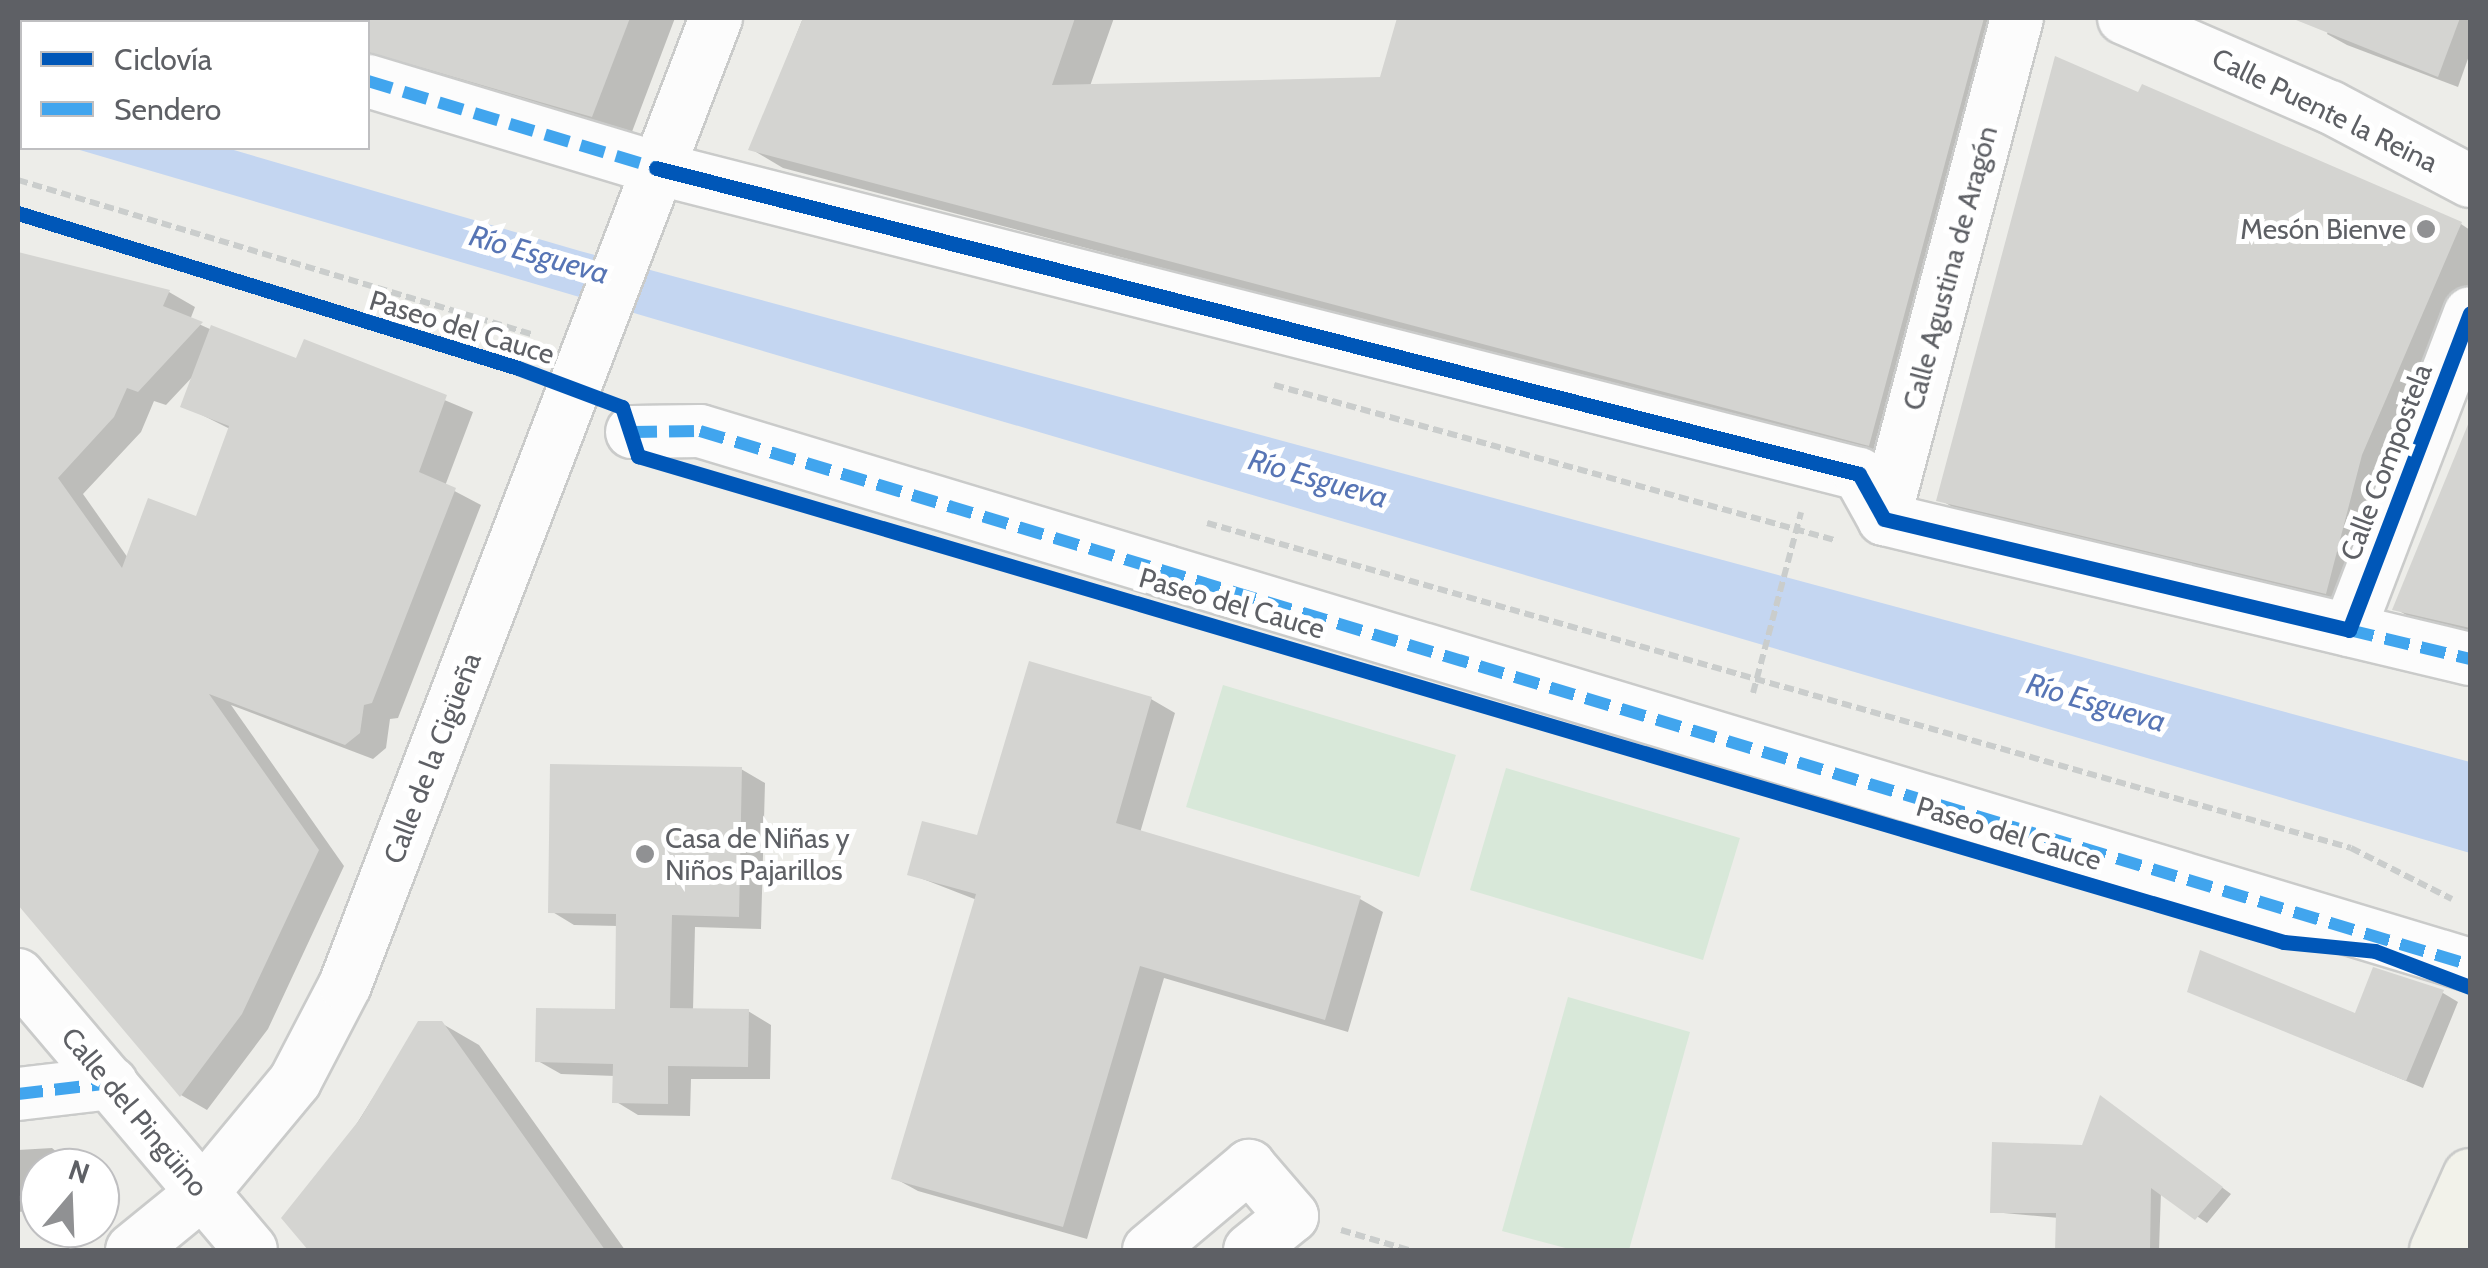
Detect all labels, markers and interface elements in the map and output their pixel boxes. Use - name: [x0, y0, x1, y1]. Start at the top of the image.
- legend: [20, 20, 370, 150]
- text: Ciclovía: [114, 41, 212, 78]
- street label: Calle Puente la Reina: [2207, 41, 2443, 179]
- text: Sendero: [114, 91, 221, 128]
- street label: Calle Agustina de Aragón: [1896, 122, 2004, 414]
- place label: Mesón Bienve: [2240, 212, 2406, 246]
- water label: Río Esgueva: [465, 218, 613, 292]
- marker: Mesón Bienve: [2415, 218, 2437, 240]
- street label: Paseo del Cauce: [365, 283, 559, 371]
- street label: Calle Compostela: [2333, 359, 2439, 565]
- water label: Río Esgueva: [1244, 442, 1392, 516]
- street label: Paseo del Cauce: [1135, 560, 1329, 646]
- street label: Calle de la Cigüeña: [376, 648, 488, 868]
- water label: Río Esgueva: [2022, 666, 2170, 740]
- street label: Paseo del Cauce: [1912, 789, 2106, 877]
- place label: Casa de Niñas y Niños Pajarillos: [665, 821, 850, 887]
- marker: Casa de Niñas y Niños Pajarillos: [634, 843, 656, 865]
- street label: Calle del Pingüino: [55, 1021, 215, 1203]
- north arrow: [20, 1148, 120, 1248]
- text: N: [64, 1152, 94, 1191]

